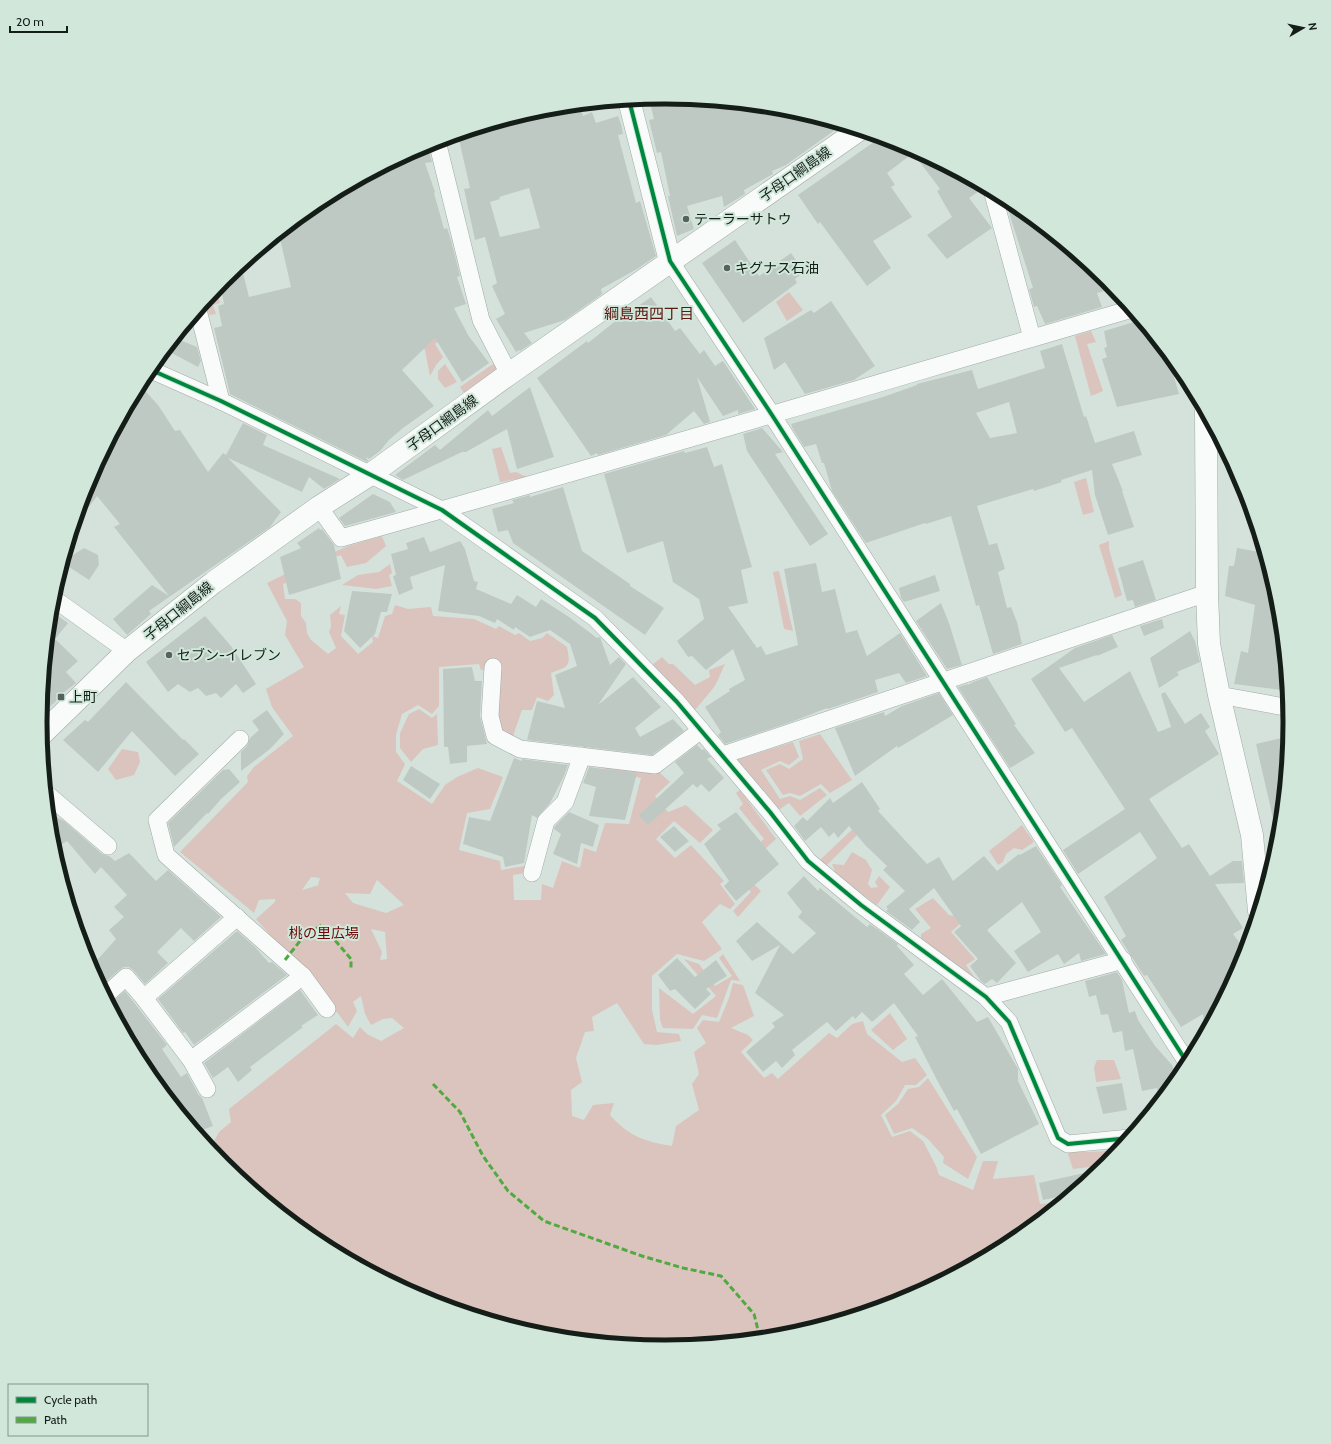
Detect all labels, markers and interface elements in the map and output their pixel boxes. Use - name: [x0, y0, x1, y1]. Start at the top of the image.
- scale bar: [10, 8, 67, 34]
- north arrow: [1283, 8, 1323, 48]
- text: 20 m: [16, 14, 44, 29]
- text: N: [1305, 21, 1320, 31]
- street label: 子母口綱島線: [755, 143, 835, 205]
- place label: テーラーサトウ: [694, 210, 792, 228]
- marker: テーラーサトウ: [681, 214, 691, 224]
- place label: キグナス石油: [735, 259, 819, 277]
- marker: キグナス石油: [722, 263, 732, 273]
- district label: 綱島西四丁目: [604, 305, 694, 323]
- street label: 子母口綱島線: [403, 391, 481, 455]
- street label: 子母口綱島線: [140, 578, 216, 644]
- place label: セブン-イレブン: [177, 646, 281, 664]
- marker: セブン-イレブン: [164, 650, 174, 660]
- place label: 上町: [69, 688, 97, 706]
- marker: 上町: [56, 692, 66, 702]
- park label: 桃の里広場: [289, 924, 359, 942]
- legend: [8, 1384, 148, 1436]
- text: Cycle path: [44, 1392, 97, 1407]
- text: Path: [44, 1412, 67, 1427]

